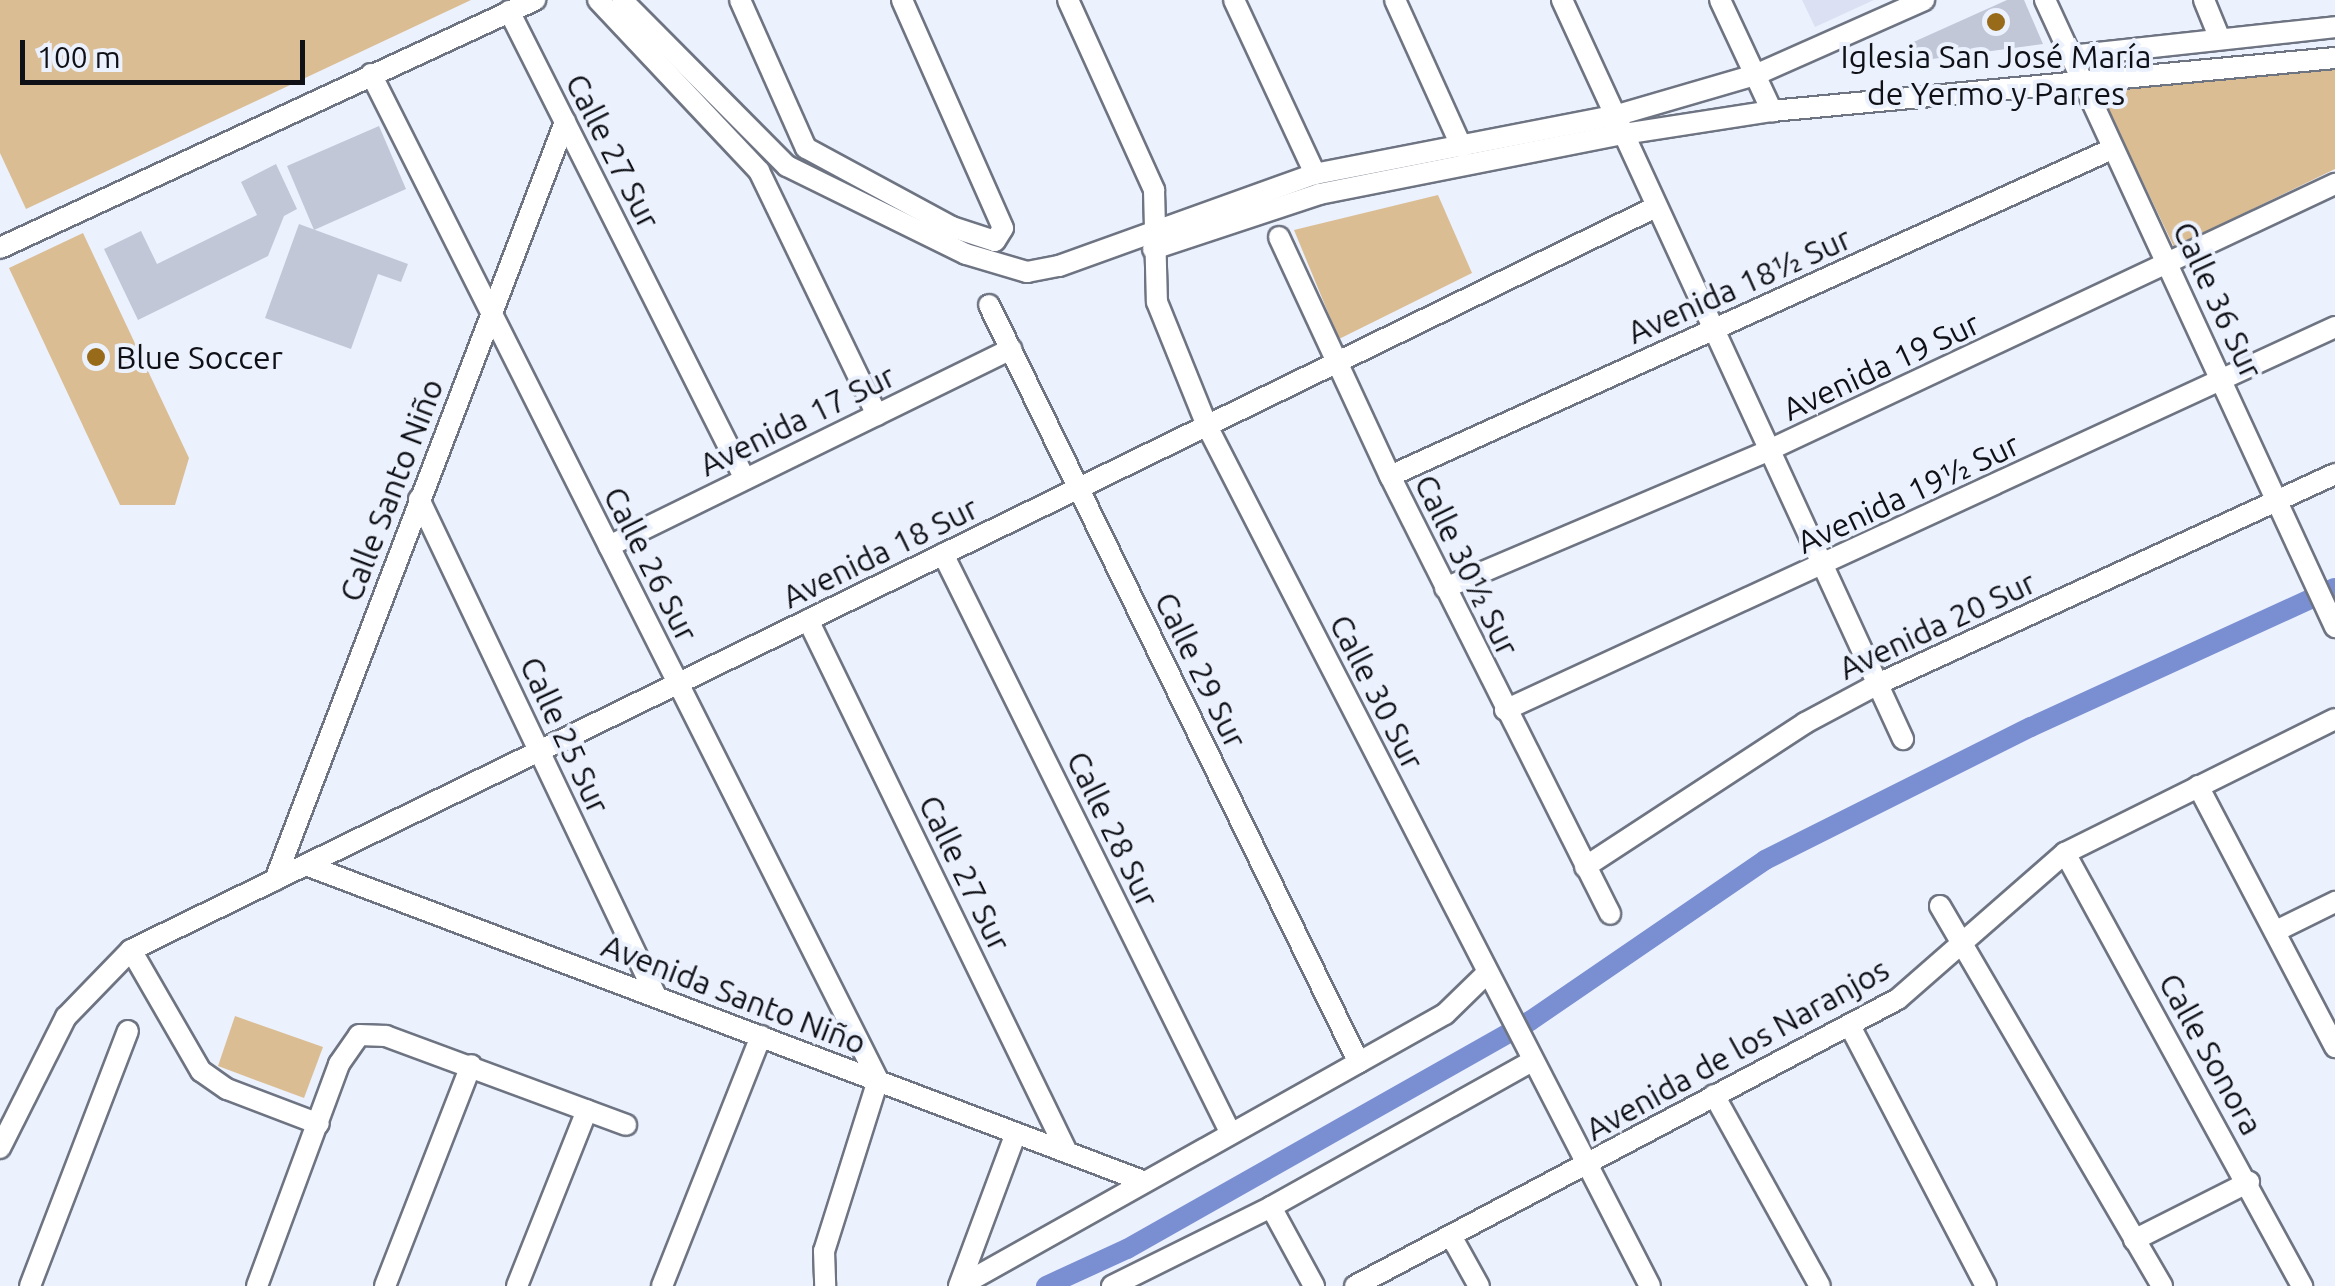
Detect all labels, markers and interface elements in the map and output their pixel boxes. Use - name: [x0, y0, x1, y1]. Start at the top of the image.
- marker: Iglesia San José María de Yermo y Parres: [1985, 11, 2007, 33]
- scale bar: [25, 20, 310, 82]
- place label: Iglesia San José María de Yermo y Parres: [1841, 38, 2151, 113]
- text: 100 m: [37, 40, 121, 74]
- street label: Calle 27 Sur: [558, 67, 668, 235]
- street label: Calle 36 Sur: [2165, 216, 2271, 384]
- street label: Avenida 18½ Sur: [1621, 219, 1857, 351]
- street label: Avenida 19 Sur: [1776, 304, 1986, 428]
- place label: Blue Soccer: [116, 338, 283, 376]
- marker: Blue Soccer: [85, 346, 107, 368]
- street label: Avenida 17 Sur: [693, 356, 901, 484]
- street label: Calle Santo Niño: [331, 373, 451, 607]
- street label: Avenida 19½ Sur: [1791, 425, 2025, 561]
- street label: Calle 30½ Sur: [1407, 468, 1527, 662]
- street label: Calle 26 Sur: [596, 480, 706, 648]
- street label: Avenida 18 Sur: [776, 488, 984, 616]
- street label: Avenida 20 Sur: [1832, 563, 2042, 687]
- street label: Calle 29 Sur: [1147, 586, 1255, 754]
- street label: Calle 30 Sur: [1322, 608, 1432, 776]
- street label: Calle 25 Sur: [512, 651, 618, 819]
- street label: Calle 28 Sur: [1059, 745, 1167, 913]
- street label: Calle 27 Sur: [911, 789, 1019, 957]
- street label: Avenida Santo Niño: [596, 926, 872, 1062]
- street label: Avenida de los Naranjos: [1579, 950, 1895, 1148]
- street label: Calle Sonora: [2151, 966, 2271, 1142]

